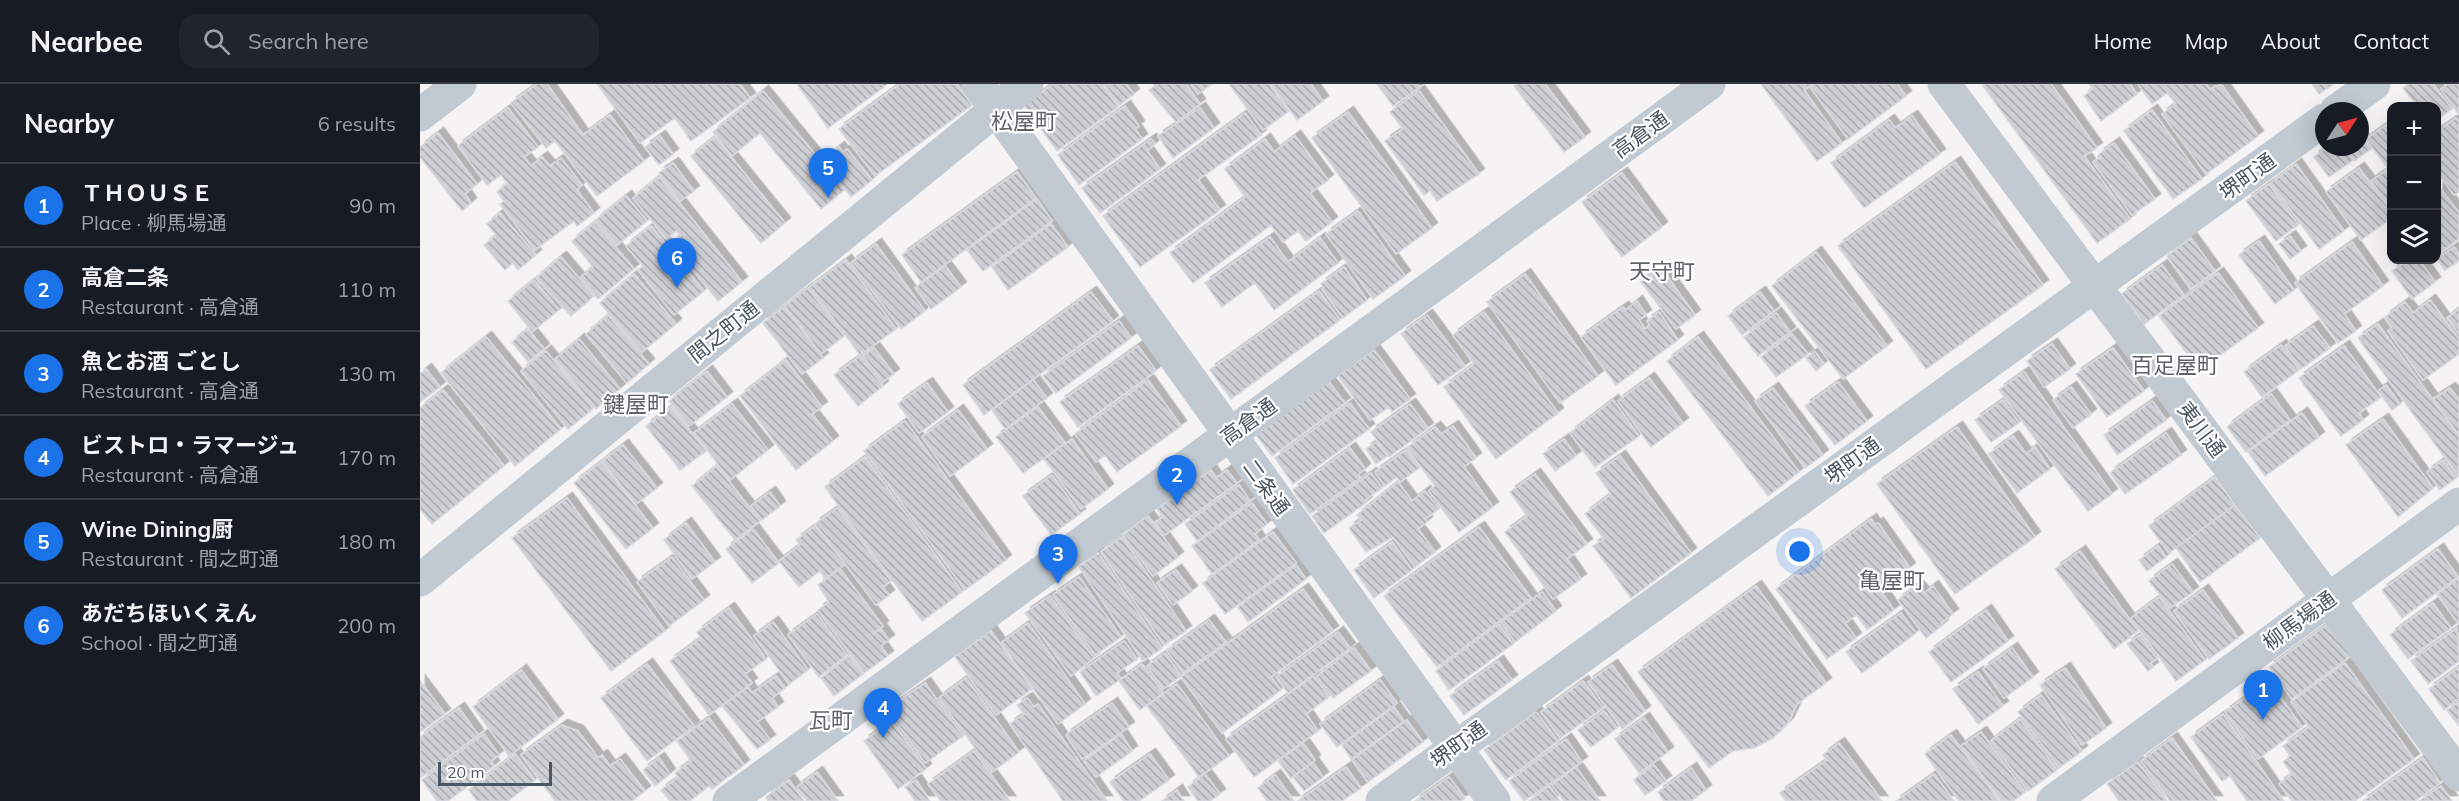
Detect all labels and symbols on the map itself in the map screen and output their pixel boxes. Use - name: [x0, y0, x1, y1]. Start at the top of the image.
- north arrow: [2315, 102, 2369, 156]
- street label: 高倉通: [1607, 105, 1673, 163]
- district label: 松屋町: [991, 107, 1057, 135]
- street label: 堺町通: [2214, 147, 2280, 205]
- pin: 5: [808, 148, 848, 198]
- pin: 6: [658, 238, 696, 288]
- district label: 天守町: [1629, 257, 1695, 285]
- street label: 間之町通: [682, 294, 764, 368]
- district label: 百足屋町: [2131, 351, 2219, 379]
- district label: 鍵屋町: [603, 390, 669, 418]
- street label: 高倉通: [1215, 392, 1281, 450]
- street label: 夷川通: [2173, 396, 2231, 462]
- street label: 堺町通: [1819, 431, 1885, 489]
- street label: 二条通: [1238, 454, 1296, 520]
- pin: 2: [1158, 456, 1197, 505]
- pin: 3: [1038, 534, 1078, 584]
- your location: [1785, 537, 1814, 566]
- district label: 亀屋町: [1859, 566, 1925, 594]
- street label: 柳馬場通: [2257, 585, 2341, 655]
- pin: 1: [2244, 670, 2282, 720]
- pin: 4: [864, 688, 902, 738]
- district label: 瓦町: [809, 706, 853, 734]
- street label: 堺町通: [1425, 715, 1491, 773]
- scale bar: [438, 759, 552, 786]

